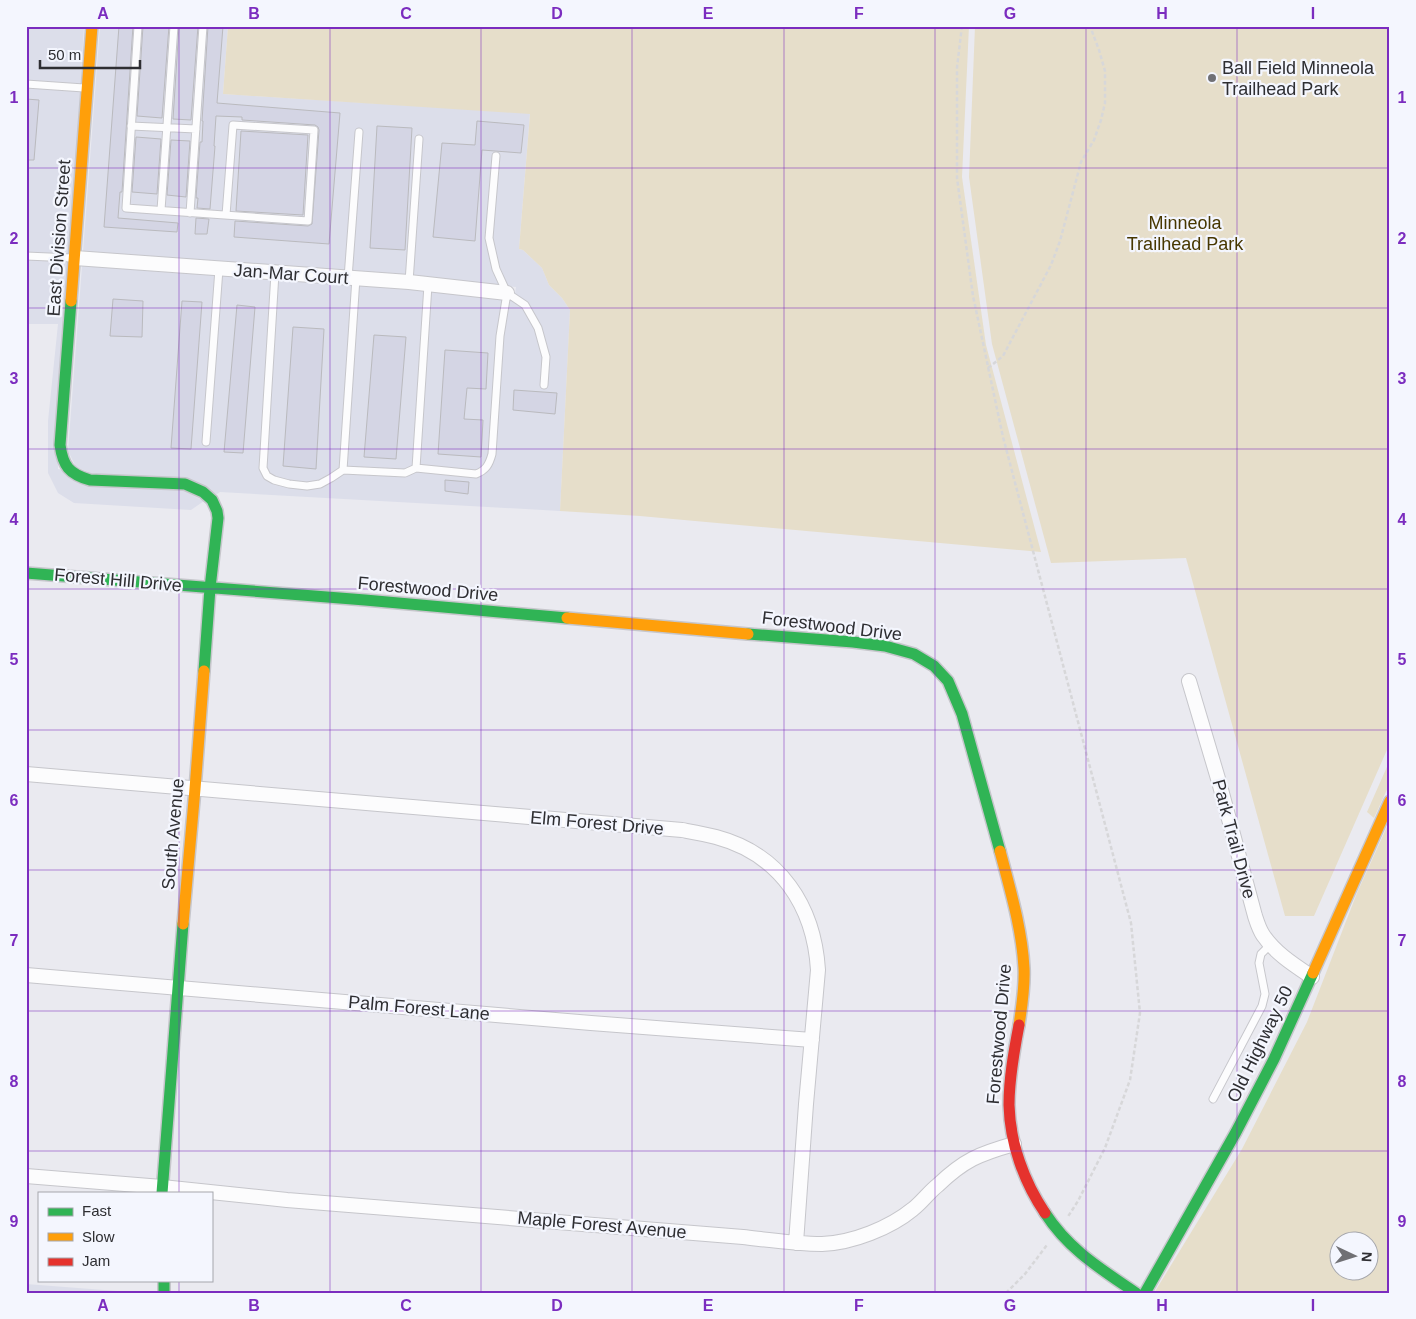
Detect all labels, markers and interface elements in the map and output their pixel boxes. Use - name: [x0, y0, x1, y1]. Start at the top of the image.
- text: A: [97, 5, 109, 22]
- text: B: [248, 5, 260, 22]
- text: C: [400, 5, 412, 22]
- text: D: [551, 5, 563, 22]
- text: E: [703, 5, 714, 22]
- text: F: [854, 5, 864, 22]
- text: G: [1004, 5, 1016, 22]
- text: H: [1156, 5, 1168, 22]
- text: I: [1311, 5, 1315, 22]
- scale bar: [40, 38, 140, 70]
- text: 50 m: [48, 46, 81, 63]
- place label: Ball Field Minneola Trailhead Park: [1222, 58, 1375, 99]
- marker: Ball Field Minneola Trailhead Park: [1206, 72, 1218, 84]
- text: 1: [10, 89, 19, 106]
- text: 1: [1398, 89, 1407, 106]
- street label: East Division Street: [44, 159, 74, 317]
- park label: Minneola Trailhead Park: [1127, 213, 1244, 254]
- text: 2: [10, 230, 19, 247]
- text: 2: [1398, 230, 1407, 247]
- street label: Jan-Mar Court: [233, 260, 349, 288]
- text: 3: [10, 370, 19, 387]
- text: 3: [1398, 370, 1407, 387]
- text: 4: [10, 511, 19, 528]
- text: 4: [1398, 511, 1407, 528]
- street label: Forest Hill Drive: [53, 564, 183, 596]
- street label: Forestwood Drive: [357, 573, 499, 605]
- street label: Forestwood Drive: [761, 607, 903, 645]
- text: 5: [10, 651, 19, 668]
- text: 5: [1398, 651, 1407, 668]
- street label: South Avenue: [158, 777, 188, 891]
- street label: Park Trail Drive: [1208, 777, 1260, 901]
- text: 6: [10, 792, 19, 809]
- text: 6: [1398, 792, 1407, 809]
- street label: Elm Forest Drive: [529, 807, 665, 839]
- text: 7: [10, 932, 19, 949]
- text: 7: [1398, 932, 1407, 949]
- street label: Forestwood Drive: [983, 963, 1015, 1105]
- street label: Old Highway 50: [1223, 983, 1297, 1105]
- street label: Palm Forest Lane: [347, 992, 491, 1024]
- text: 8: [10, 1073, 19, 1090]
- text: 8: [1398, 1073, 1407, 1090]
- legend: [38, 1192, 212, 1282]
- text: Fast: [82, 1202, 112, 1219]
- street label: Maple Forest Avenue: [517, 1208, 687, 1242]
- text: 9: [10, 1213, 19, 1230]
- text: 9: [1398, 1213, 1407, 1230]
- text: Slow: [82, 1228, 115, 1245]
- north arrow: [1328, 1232, 1378, 1282]
- text: N: [1359, 1251, 1375, 1263]
- text: Jam: [82, 1252, 110, 1269]
- text: A: [97, 1297, 109, 1314]
- text: B: [248, 1297, 260, 1314]
- text: C: [400, 1297, 412, 1314]
- text: D: [551, 1297, 563, 1314]
- text: E: [703, 1297, 714, 1314]
- text: F: [854, 1297, 864, 1314]
- text: G: [1004, 1297, 1016, 1314]
- text: H: [1156, 1297, 1168, 1314]
- text: I: [1311, 1297, 1315, 1314]

